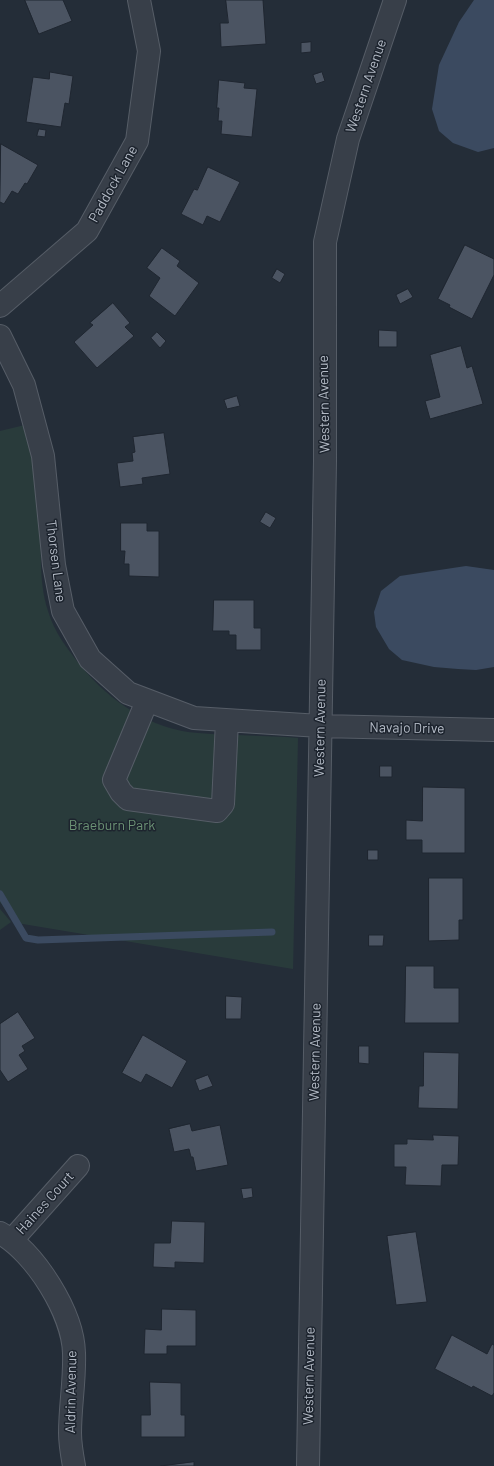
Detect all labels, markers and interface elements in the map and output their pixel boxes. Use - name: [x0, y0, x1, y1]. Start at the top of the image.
- street label: Western Avenue: [342, 37, 390, 135]
- street label: Paddock Lane: [85, 143, 141, 225]
- street label: Western Avenue: [315, 355, 333, 453]
- street label: Thorsen Lane: [43, 519, 69, 603]
- street label: Western Avenue: [311, 679, 329, 777]
- street label: Navajo Drive: [369, 719, 445, 737]
- park label: Braeburn Park: [69, 817, 155, 833]
- street label: Western Avenue: [306, 1003, 324, 1101]
- street label: Haines Court: [13, 1168, 77, 1238]
- street label: Western Avenue: [300, 1327, 318, 1425]
- street label: Aldrin Avenue: [62, 1350, 80, 1434]

